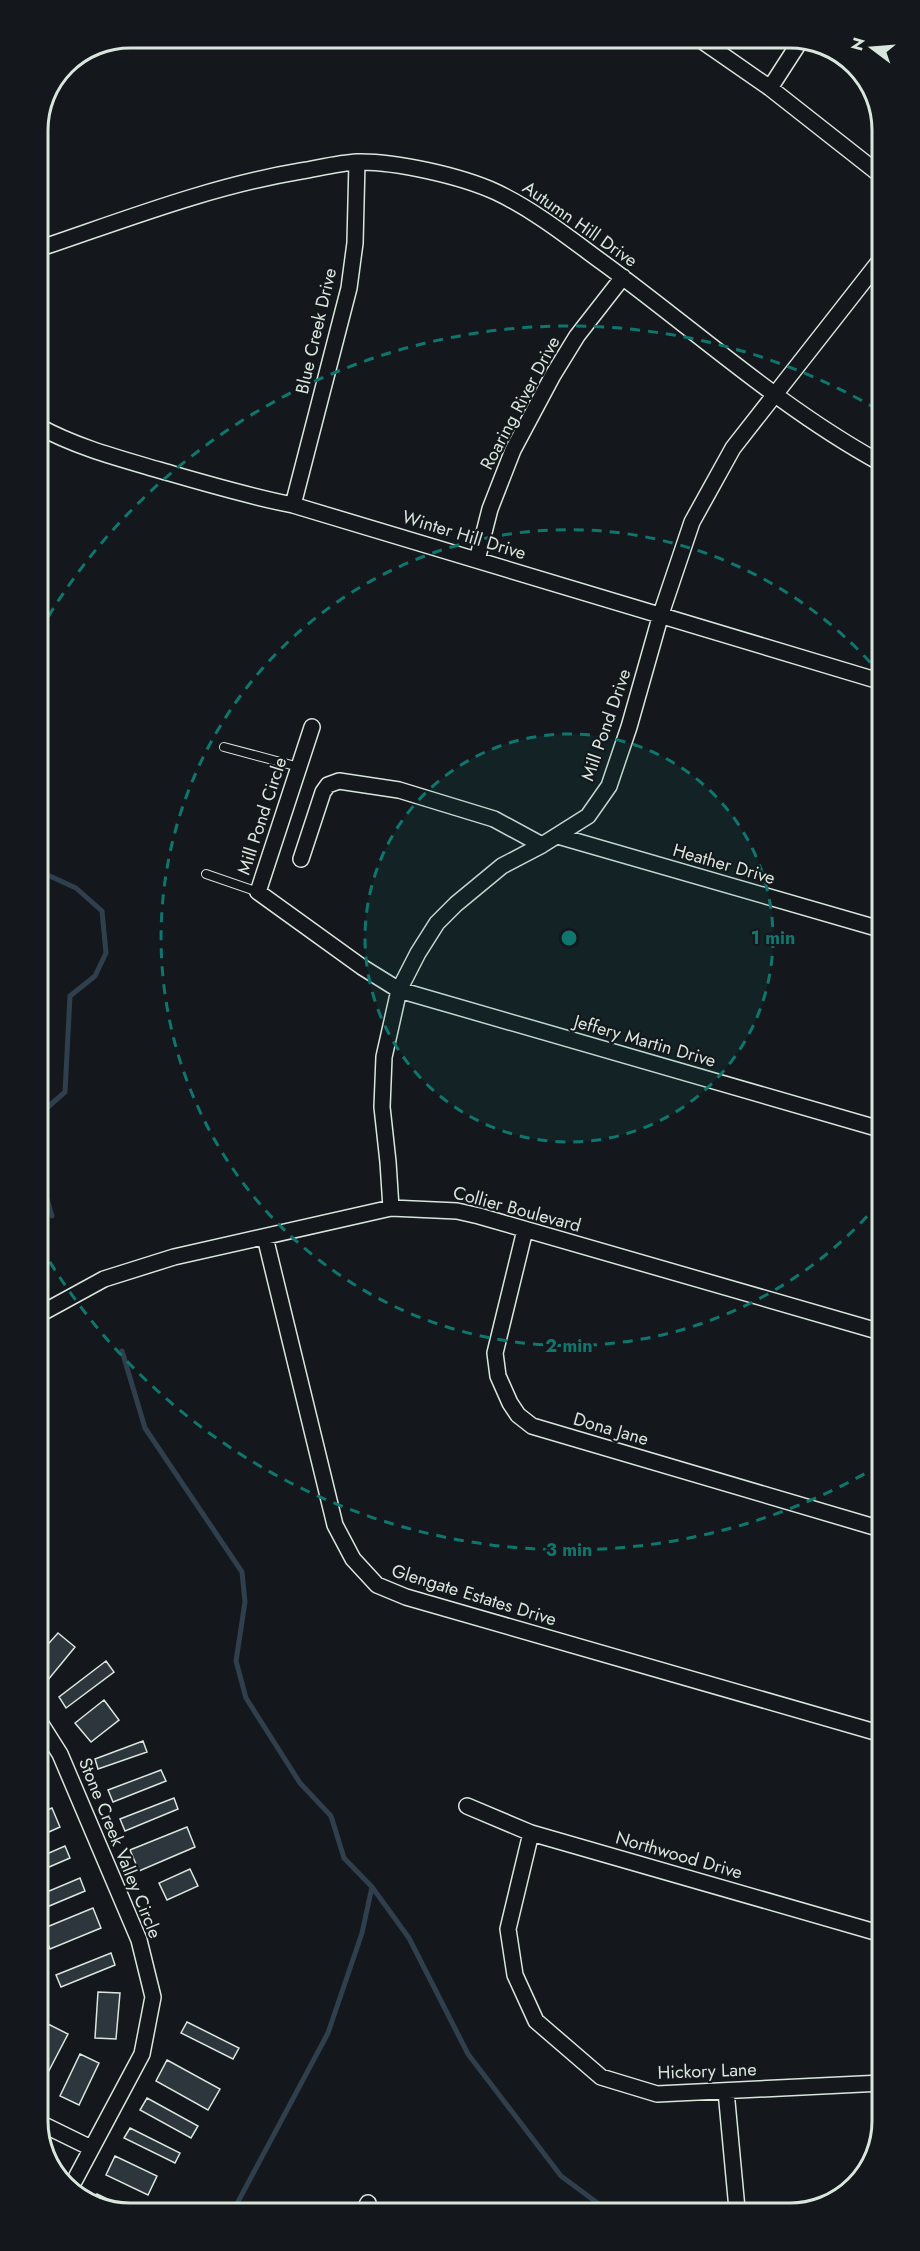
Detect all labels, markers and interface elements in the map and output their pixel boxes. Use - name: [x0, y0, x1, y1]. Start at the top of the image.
- north arrow: [842, 18, 902, 78]
- text: N: [845, 35, 871, 53]
- street label: Autumn Hill Drive: [517, 175, 643, 273]
- street label: Blue Creek Drive: [289, 266, 343, 396]
- street label: Roaring River Drive: [474, 332, 566, 474]
- street label: Winter Hill Drive: [399, 504, 529, 566]
- street label: Mill Pond Drive: [575, 665, 637, 785]
- street label: Mill Pond Circle: [231, 754, 293, 878]
- street label: Heather Drive: [670, 837, 778, 891]
- text: 1 min: [751, 925, 795, 951]
- centre of rings: [559, 928, 579, 948]
- street label: Jeffery Martin Drive: [569, 1008, 719, 1074]
- street label: Collier Boulevard: [450, 1179, 584, 1239]
- text: 2 min: [545, 1333, 593, 1359]
- street label: Dona Jane: [570, 1406, 652, 1452]
- text: 3 min: [546, 1537, 592, 1563]
- street label: Glengate Estates Drive: [388, 1558, 560, 1632]
- street label: Stone Creek Valley Circle: [72, 1754, 168, 1942]
- street label: Northwood Drive: [612, 1824, 746, 1886]
- street label: Hickory Lane: [657, 2056, 757, 2086]

